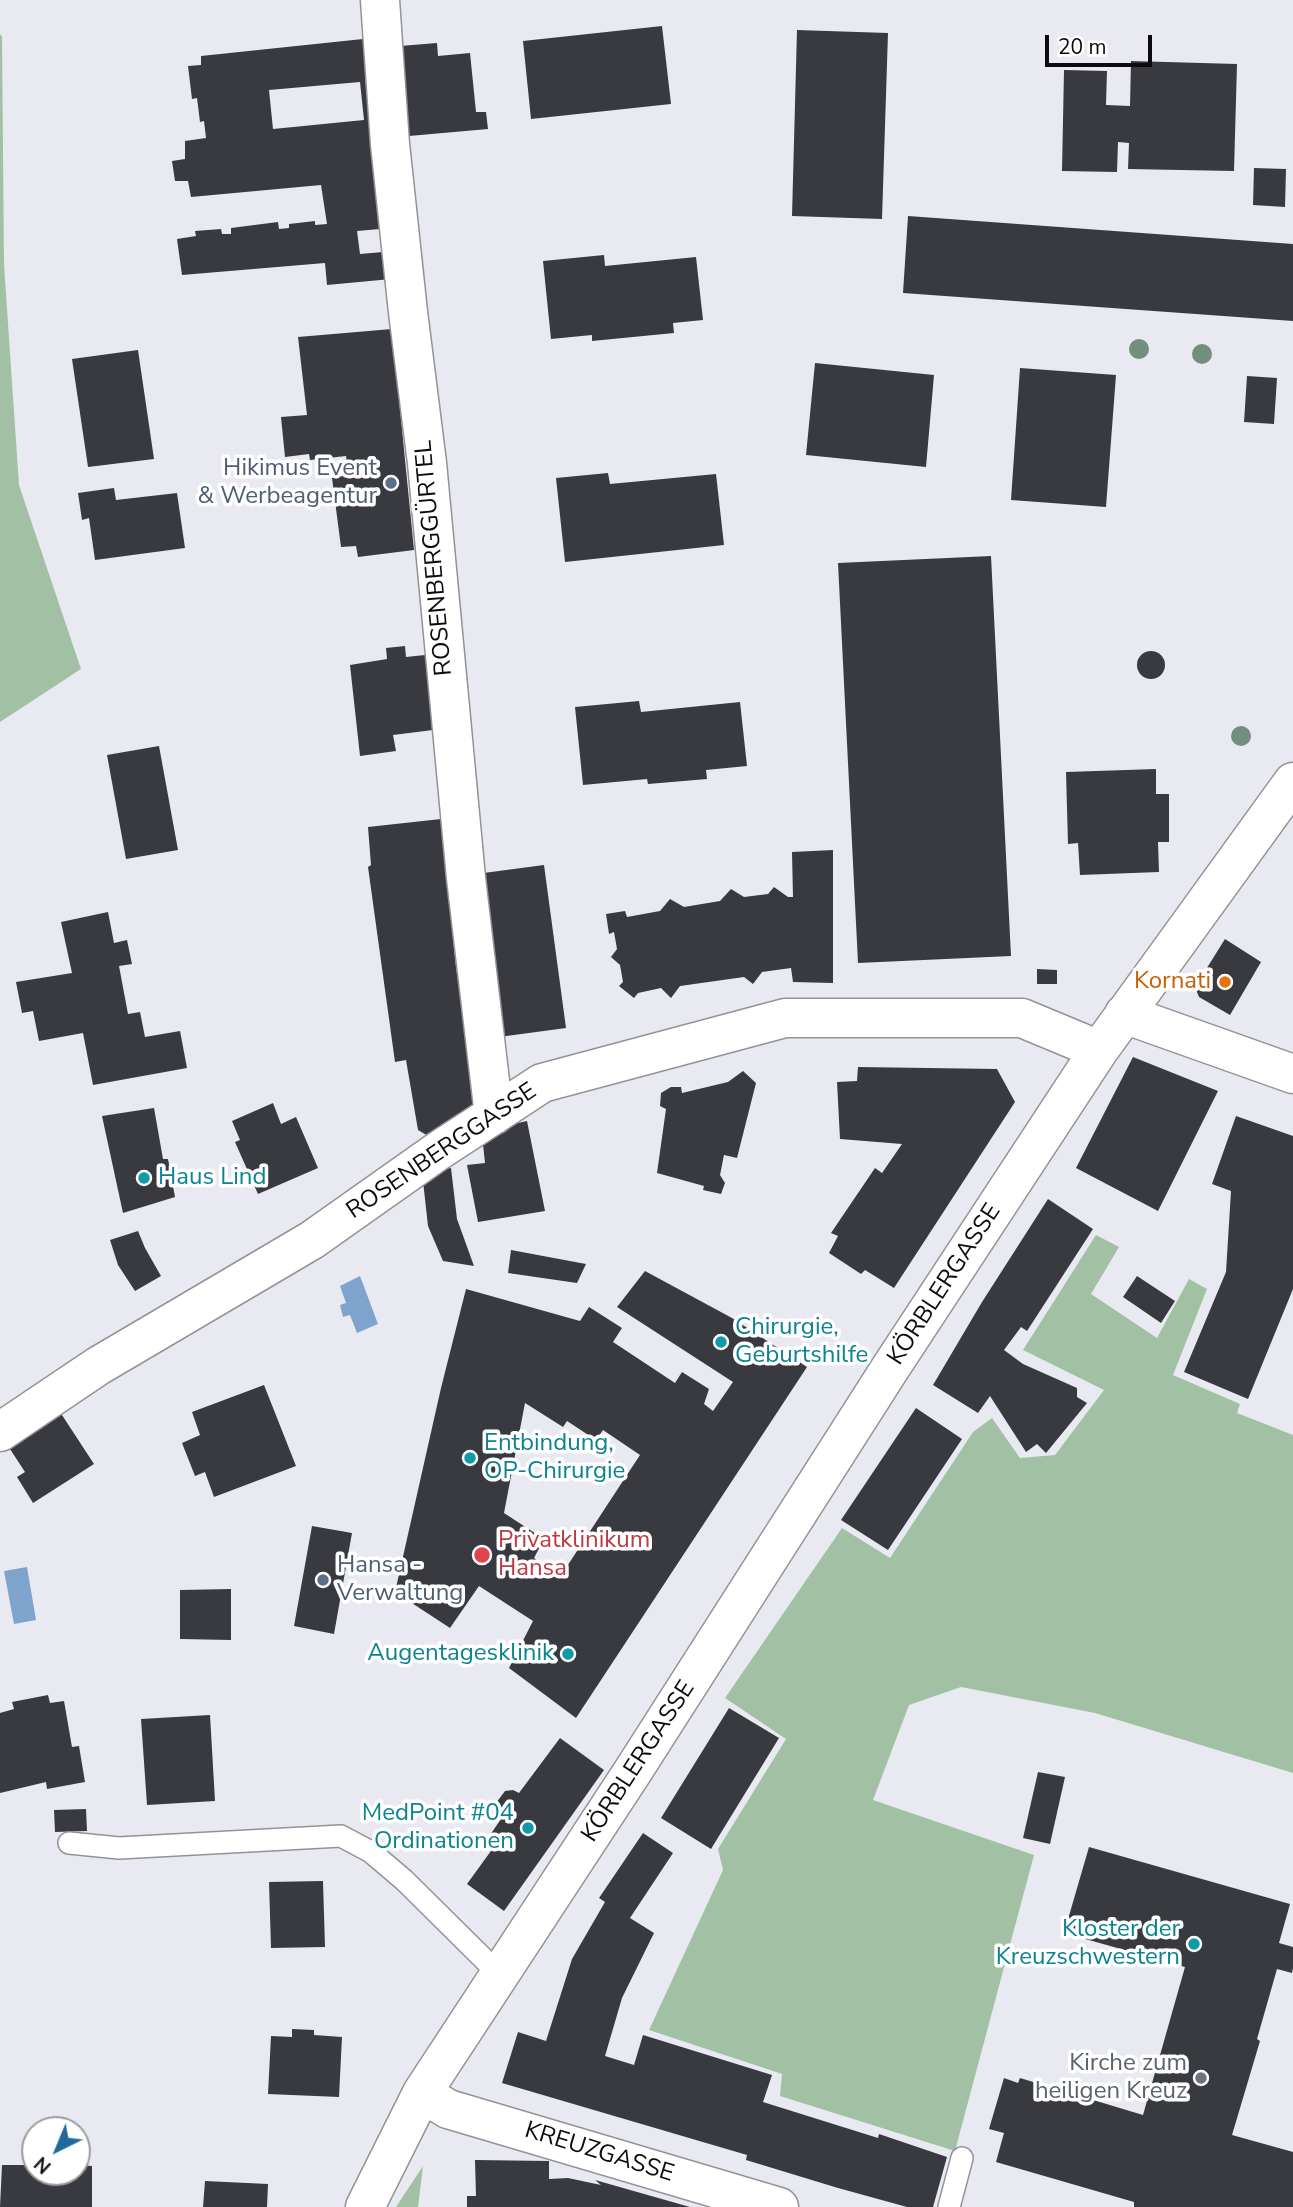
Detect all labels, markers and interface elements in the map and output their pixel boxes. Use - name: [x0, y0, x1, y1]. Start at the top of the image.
- scale bar: [1048, 21, 1155, 65]
- text: 20 m: [1058, 33, 1107, 61]
- street label: ROSENBERGGÜRTEL: [410, 439, 460, 677]
- place label: Hikimus Event & Werbeagentur: [197, 455, 377, 511]
- marker: Hikimus Event & Werbeagentur: [383, 475, 399, 491]
- place label: Kornati: [1134, 968, 1211, 996]
- marker: Kornati: [1217, 974, 1233, 990]
- street label: ROSENBERGGASSE: [342, 1078, 542, 1226]
- place label: Haus Lind: [158, 1164, 266, 1192]
- marker: Haus Lind: [136, 1170, 152, 1186]
- street label: KÖRBLERGASSE: [882, 1199, 1008, 1371]
- place label: Chirurgie, Geburtshilfe: [735, 1314, 868, 1370]
- marker: Chirurgie, Geburtshilfe: [713, 1334, 729, 1350]
- place label: Entbindung, OP-Chirurgie: [484, 1430, 625, 1486]
- marker: Entbindung, OP-Chirurgie: [462, 1450, 478, 1466]
- place label: Privatklinikum Hansa: [498, 1527, 650, 1583]
- marker: Privatklinikum Hansa: [472, 1545, 492, 1565]
- place label: Hansa - Verwaltung: [337, 1552, 463, 1608]
- marker: Hansa - Verwaltung: [315, 1572, 331, 1588]
- place label: Augentagesklinik: [367, 1640, 554, 1668]
- marker: Augentagesklinik: [560, 1646, 576, 1662]
- street label: KÖRBLERGASSE: [576, 1676, 702, 1848]
- place label: MedPoint #04 Ordinationen: [362, 1800, 514, 1856]
- marker: MedPoint #04 Ordinationen: [520, 1820, 536, 1836]
- place label: Kloster der Kreuzschwestern: [996, 1916, 1180, 1972]
- marker: Kloster der Kreuzschwestern: [1186, 1936, 1202, 1952]
- place label: Kirche zum heiligen Kreuz: [1035, 2050, 1187, 2106]
- marker: Kirche zum heiligen Kreuz: [1193, 2070, 1209, 2086]
- north arrow: [21, 2116, 91, 2186]
- street label: KREUZGASSE: [521, 2117, 677, 2189]
- text: N: [29, 2151, 57, 2179]

